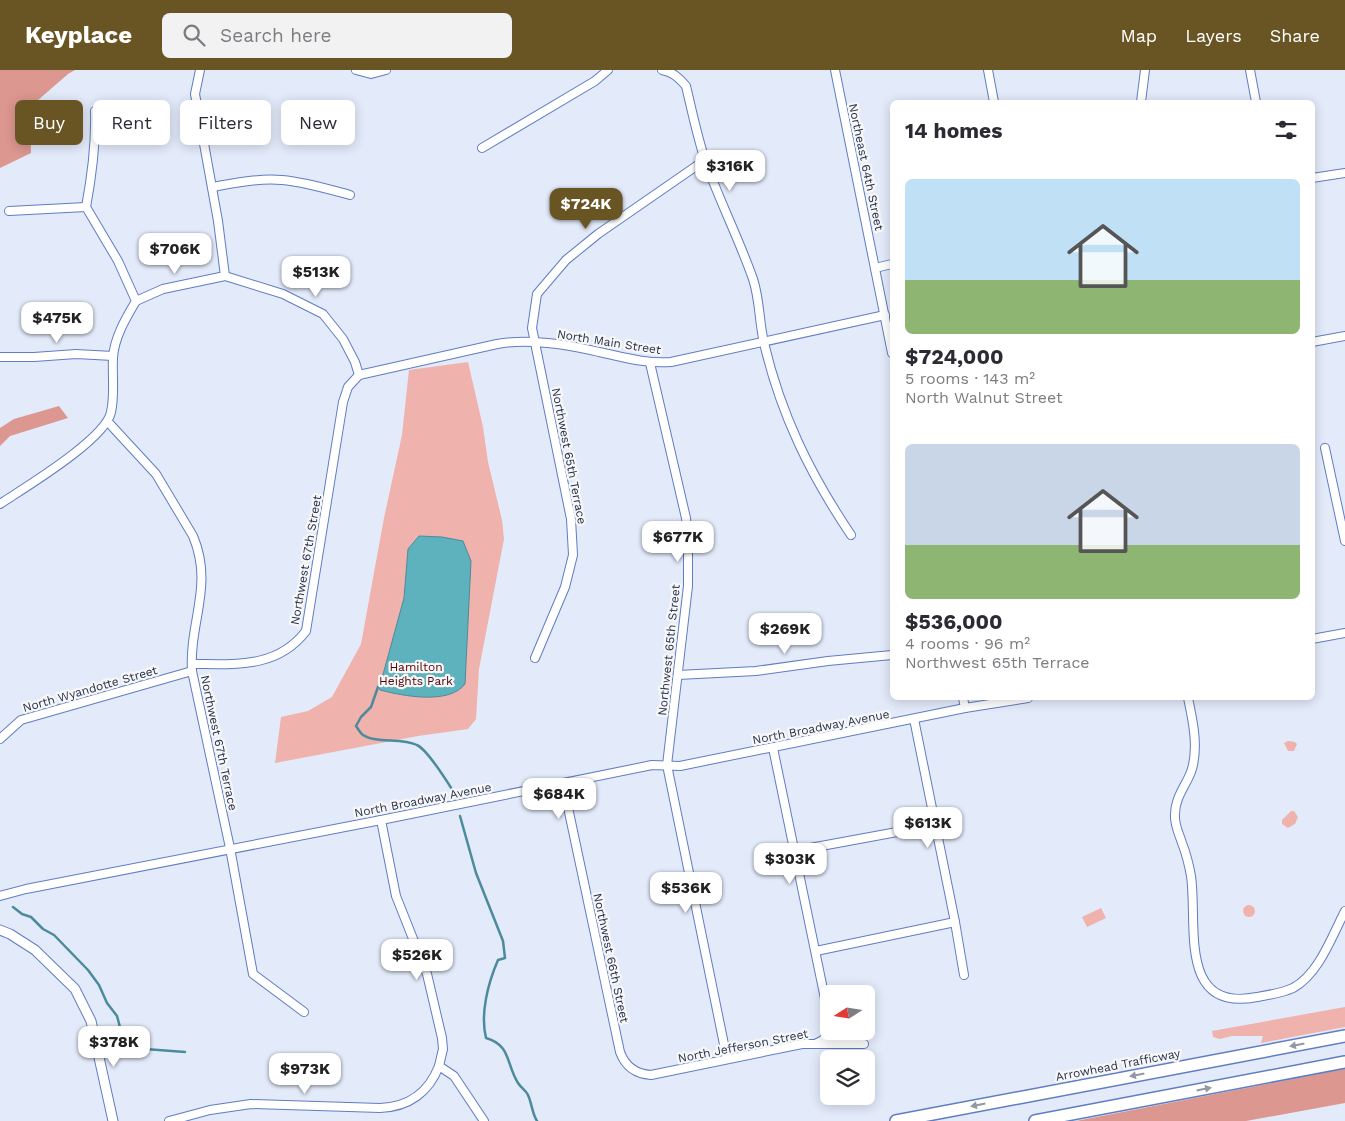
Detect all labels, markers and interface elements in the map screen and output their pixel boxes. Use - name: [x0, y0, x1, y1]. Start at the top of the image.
- search box: [162, 13, 512, 58]
- text: Keyplace: [25, 21, 132, 49]
- icon: search: [180, 21, 208, 49]
- text: Search here: [220, 24, 331, 47]
- text: Map: [1120, 25, 1157, 46]
- text: Layers: [1185, 25, 1242, 46]
- text: Share: [1270, 25, 1320, 46]
- chip: Buy: [15, 100, 83, 145]
- chip: Rent: [93, 100, 170, 145]
- chip: Filters: [180, 100, 271, 145]
- chip: New: [281, 100, 355, 145]
- street label: Northeast 64th Street: [846, 102, 886, 232]
- icon: filters: [1272, 116, 1300, 144]
- text: 14 homes: [905, 118, 1002, 143]
- pin: $316K: [695, 150, 765, 192]
- text: $316K: [706, 156, 754, 175]
- pin: $724K: [551, 188, 621, 230]
- text: $724K: [561, 194, 611, 213]
- icon: home: [1058, 211, 1148, 301]
- pin: $706K: [140, 232, 210, 275]
- text: $706K: [150, 239, 200, 258]
- pin: $513K: [281, 256, 351, 298]
- text: $513K: [292, 262, 340, 281]
- pin: $475K: [22, 302, 92, 344]
- text: $475K: [32, 308, 82, 327]
- street label: North Main Street: [556, 327, 662, 357]
- text: $724,000: [905, 344, 1003, 369]
- text: 5 rooms · 143 m²: [905, 369, 1035, 388]
- street label: Northwest 65th Terrace: [549, 387, 589, 525]
- text: North Walnut Street: [905, 388, 1063, 407]
- icon: home: [1058, 476, 1148, 566]
- street label: Northwest 67th Street: [288, 494, 324, 626]
- pin: $677K: [643, 520, 713, 563]
- text: $677K: [653, 527, 703, 546]
- street label: Northwest 65th Street: [655, 584, 683, 716]
- text: $536,000: [905, 609, 1003, 634]
- pin: $269K: [750, 612, 820, 655]
- text: $269K: [760, 619, 810, 638]
- text: 4 rooms · 96 m²: [905, 634, 1030, 653]
- text: Northwest 65th Terrace: [905, 653, 1090, 672]
- park label: Hamilton Heights Park: [379, 660, 453, 688]
- street label: North Wyandotte Street: [21, 663, 159, 715]
- street label: Northwest 67th Terrace: [198, 674, 240, 812]
- street label: North Broadway Avenue: [751, 707, 891, 747]
- pin: $684K: [524, 778, 594, 820]
- street label: North Broadway Avenue: [353, 780, 493, 820]
- text: $684K: [533, 784, 585, 803]
- pin: $613K: [893, 806, 963, 849]
- text: $613K: [904, 813, 952, 832]
- pin: $303K: [755, 842, 825, 885]
- text: $303K: [765, 849, 815, 868]
- pin: $536K: [651, 872, 721, 914]
- text: $536K: [661, 878, 711, 897]
- street label: Northwest 66th Street: [590, 892, 632, 1024]
- pin: $526K: [382, 938, 452, 981]
- text: $526K: [392, 945, 442, 964]
- north arrow: [820, 985, 875, 1040]
- map controls: [820, 985, 875, 1105]
- pin: $378K: [79, 1026, 149, 1068]
- street label: North Jefferson Street: [677, 1027, 809, 1065]
- text: $378K: [89, 1032, 139, 1051]
- one-way arrow: [1289, 1041, 1305, 1049]
- street label: Arrowhead Trafficway: [1054, 1046, 1182, 1084]
- button: layers: [820, 1050, 875, 1105]
- pin: $973K: [270, 1052, 340, 1095]
- text: $973K: [280, 1059, 330, 1078]
- one-way arrow: [1130, 1071, 1145, 1079]
- one-way arrow: [1196, 1085, 1211, 1093]
- one-way arrow: [969, 1102, 985, 1110]

